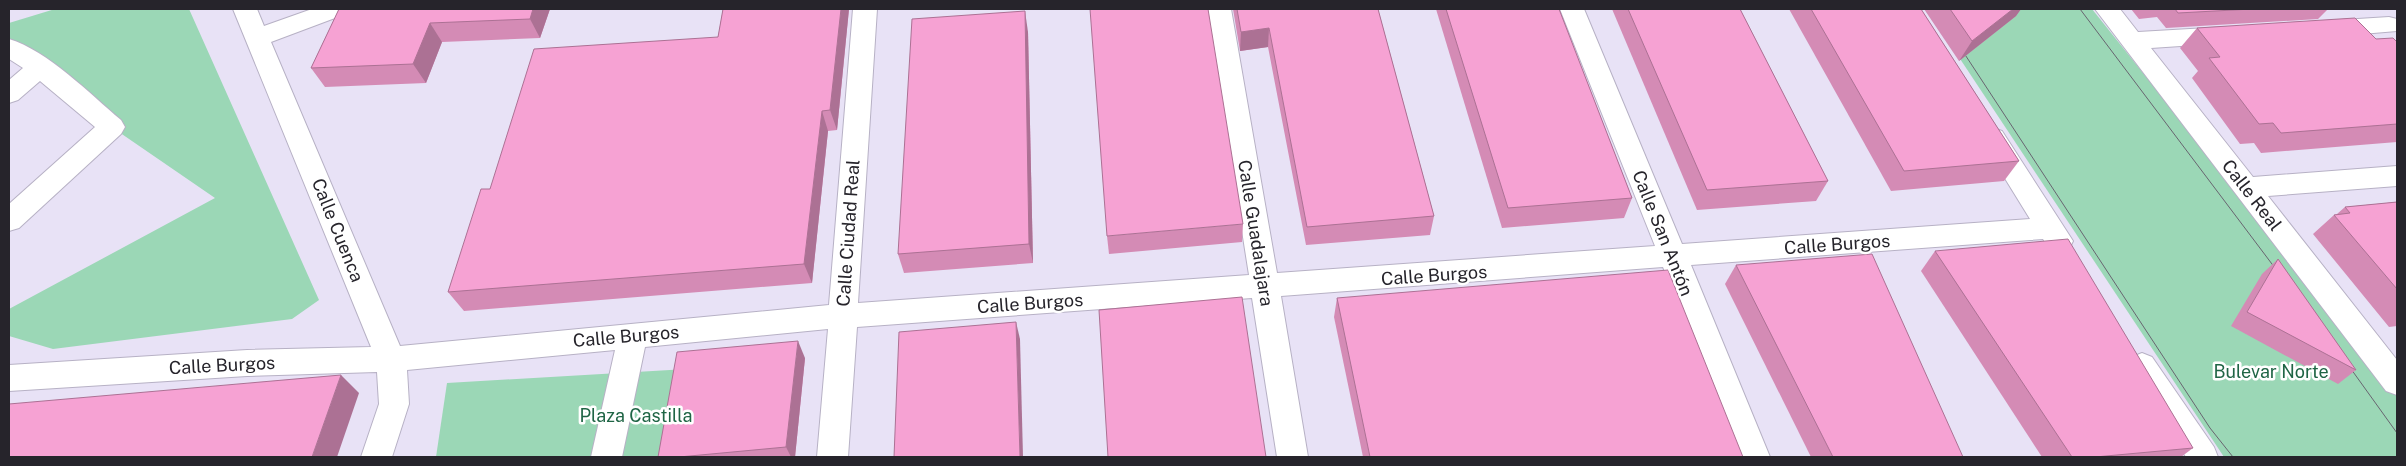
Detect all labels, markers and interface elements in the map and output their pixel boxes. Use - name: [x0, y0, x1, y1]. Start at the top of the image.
- street label: Calle Real: [2218, 155, 2286, 235]
- street label: Calle Guadalajara: [1234, 158, 1278, 308]
- street label: Calle Ciudad Real: [832, 159, 864, 307]
- street label: Calle San Antón: [1628, 167, 1698, 299]
- street label: Calle Cuenca: [308, 175, 368, 285]
- street label: Calle Burgos: [1783, 230, 1891, 258]
- street label: Calle Burgos: [1380, 261, 1488, 289]
- street label: Calle Burgos: [976, 289, 1084, 317]
- street label: Calle Burgos: [572, 321, 680, 351]
- street label: Calle Burgos: [168, 352, 276, 378]
- park label: Bulevar Norte: [2213, 361, 2329, 382]
- park label: Plaza Castilla: [580, 405, 692, 426]

